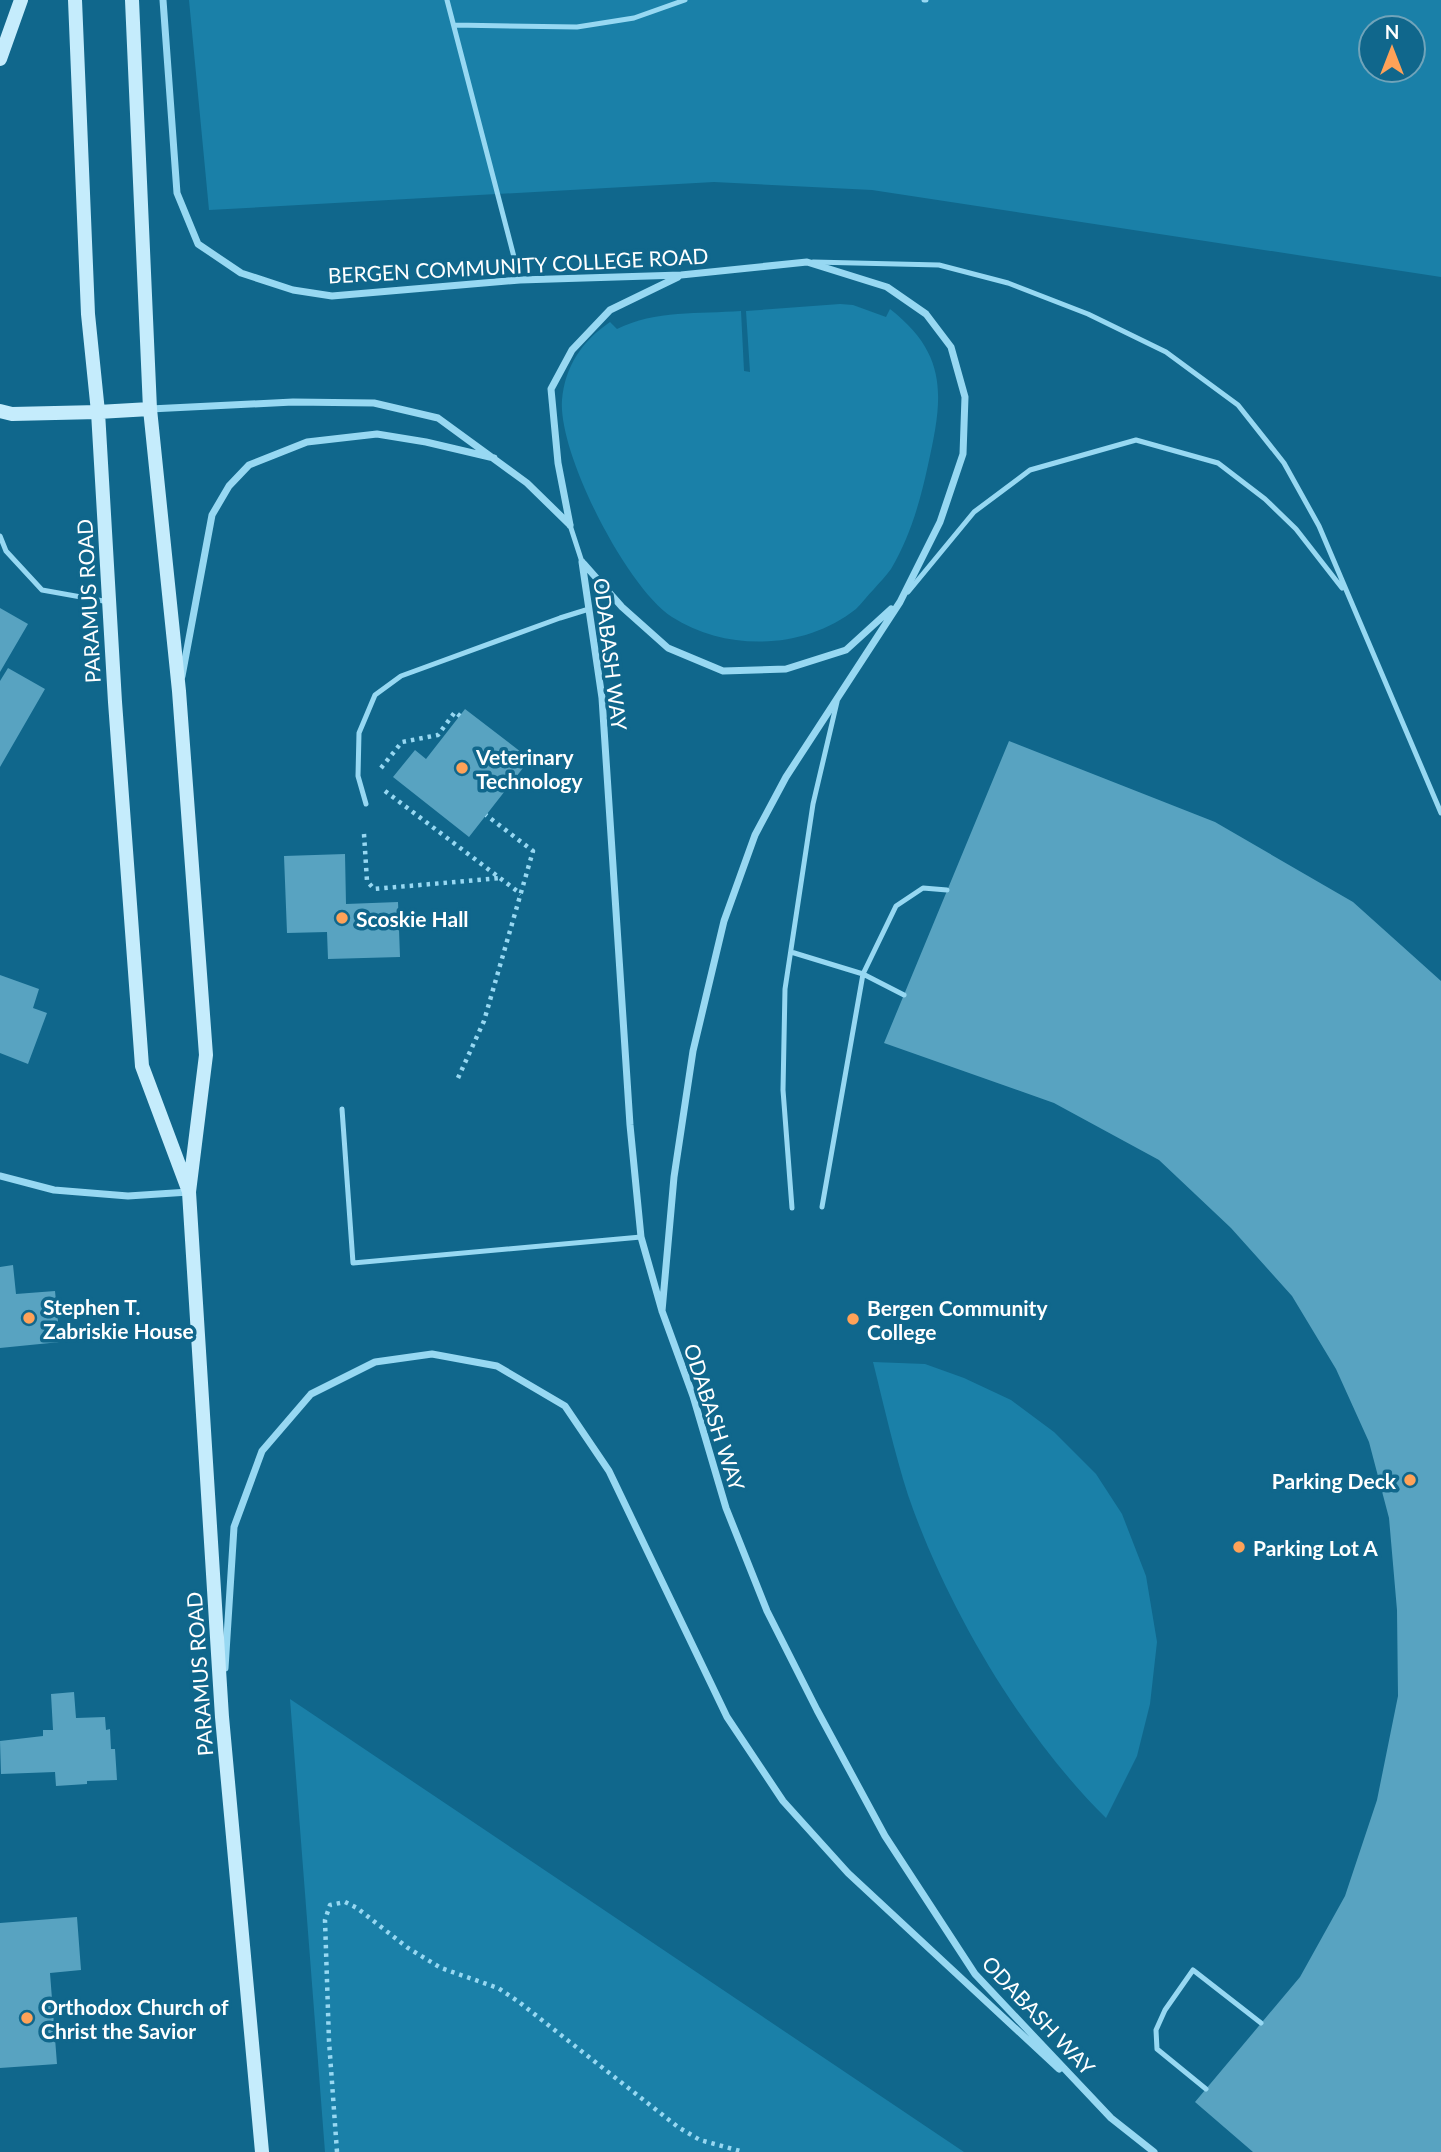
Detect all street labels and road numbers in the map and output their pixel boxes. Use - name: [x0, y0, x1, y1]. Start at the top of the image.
- street label: BERGEN COMMUNITY COLLEGE ROAD: [327, 243, 709, 287]
- street label: PARAMUS ROAD: [71, 518, 105, 684]
- street label: ODABASH WAY: [589, 576, 633, 733]
- street label: ODABASH WAY: [679, 1340, 751, 1495]
- street label: PARAMUS ROAD: [181, 1591, 217, 1757]
- street label: ODABASH WAY: [978, 1950, 1101, 2080]

